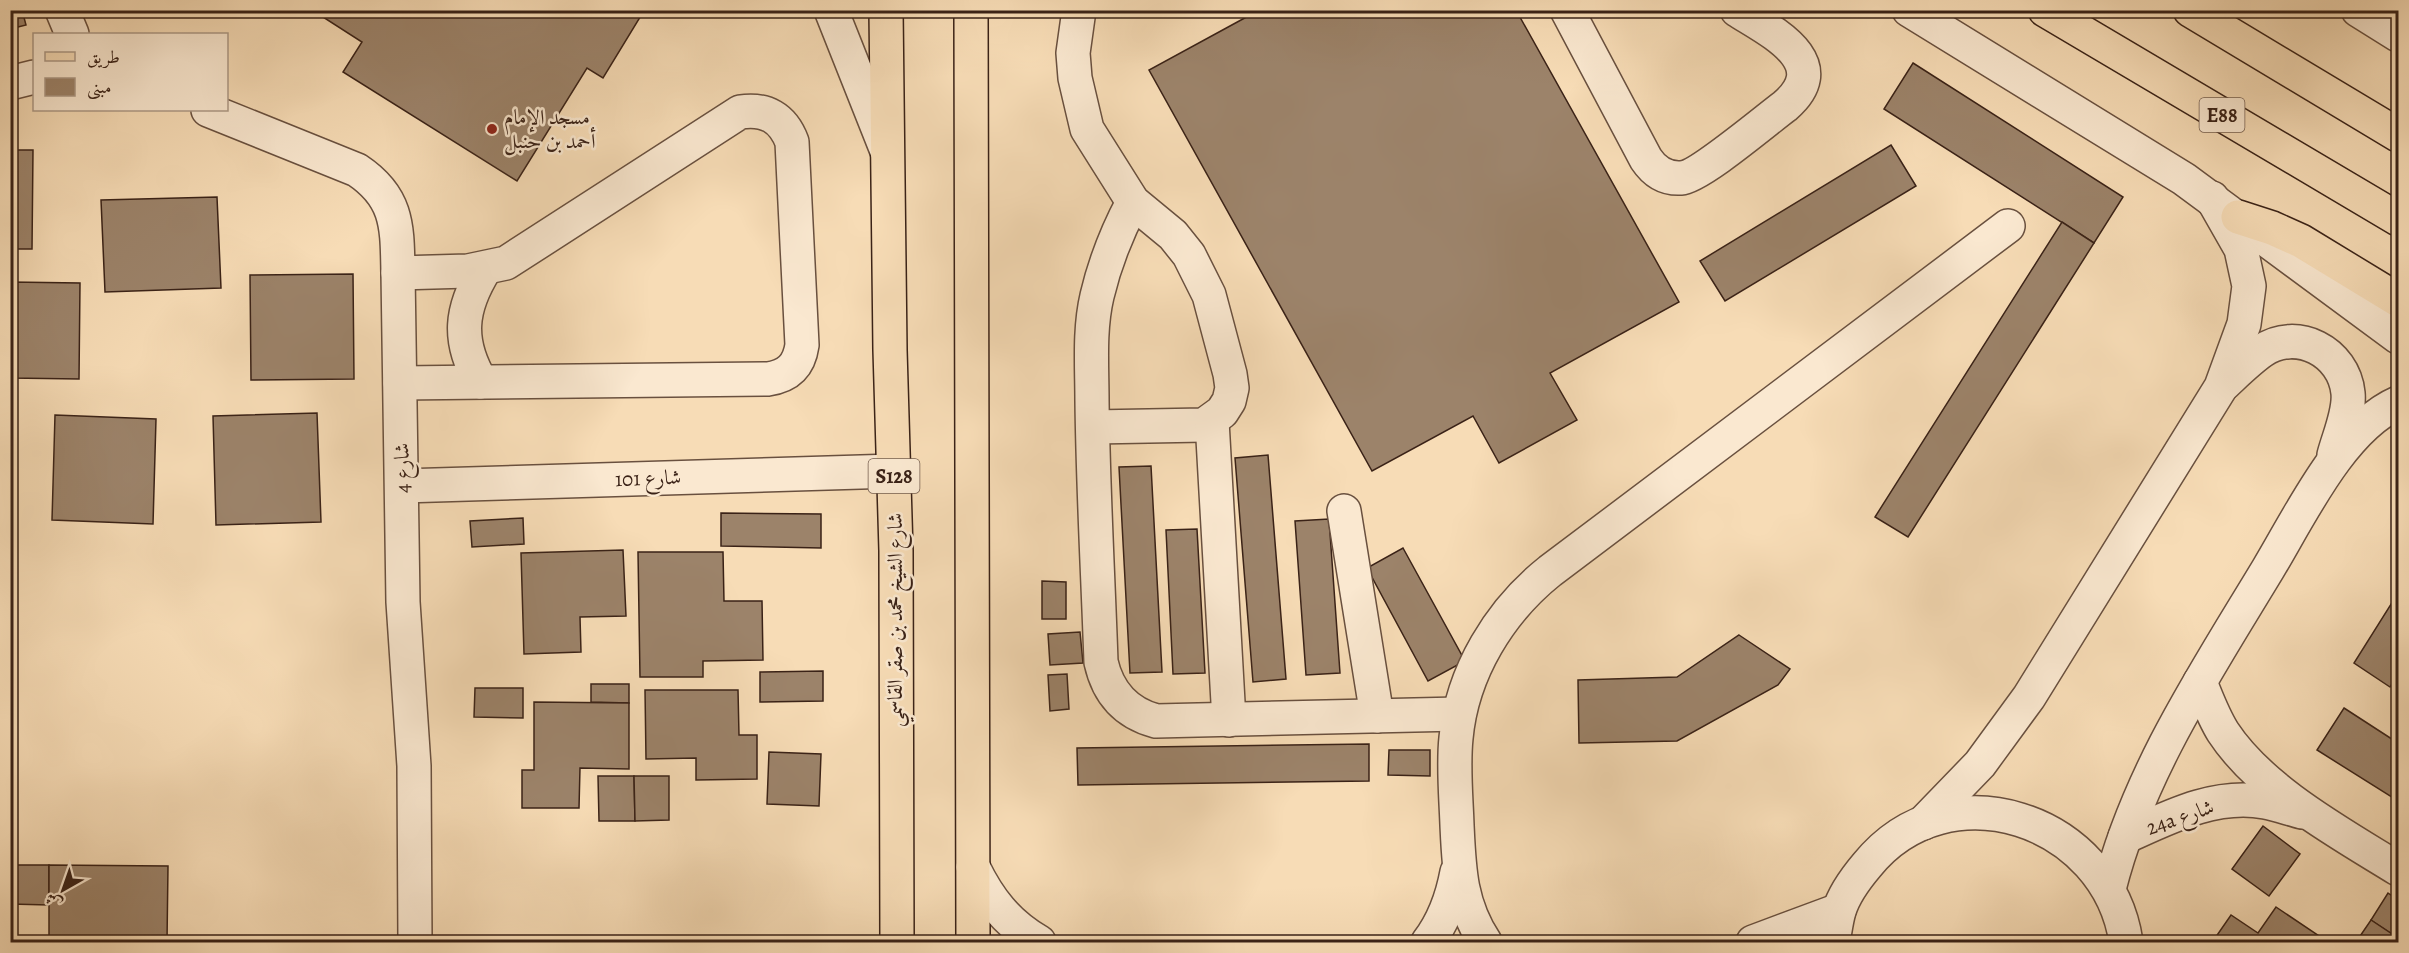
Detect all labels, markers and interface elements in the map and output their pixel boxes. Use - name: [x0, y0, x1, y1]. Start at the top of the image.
- legend: [33, 33, 228, 111]
- text: طريق: [87, 45, 120, 69]
- text: مبنى: [87, 75, 112, 100]
- road number: E88: [2200, 98, 2244, 132]
- place label: مسجد الإمام أحمد بن حنبل: [504, 103, 596, 156]
- marker: مسجد الإمام أحمد بن حنبل: [485, 122, 499, 136]
- street label: شارع 4: [388, 443, 420, 493]
- road number: S128: [868, 459, 920, 493]
- street label: شارع 101: [614, 463, 682, 497]
- street label: شارع الشيخ محمد بن صقر القاسمي: [881, 513, 915, 727]
- street label: 24a شارع: [2142, 792, 2219, 845]
- north arrow: [33, 860, 93, 920]
- text: ش: [41, 887, 67, 914]

